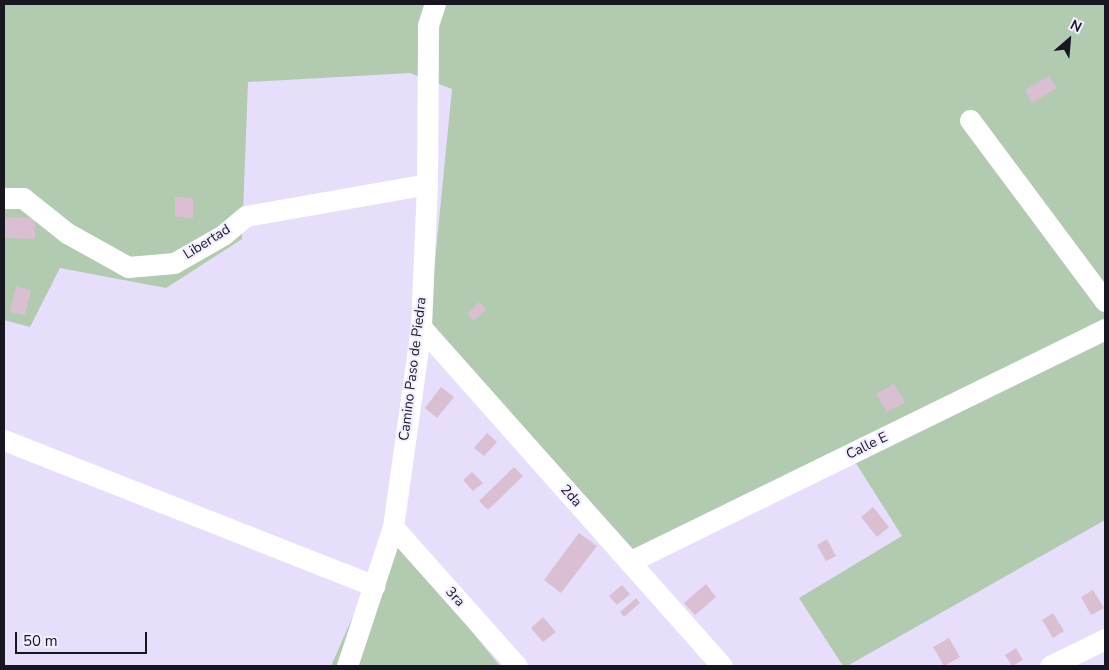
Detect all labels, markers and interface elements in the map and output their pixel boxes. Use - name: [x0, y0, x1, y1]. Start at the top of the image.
- north arrow: [1044, 15, 1094, 65]
- text: N: [1067, 15, 1085, 37]
- street label: Libertad: [180, 221, 234, 263]
- street label: Camino Paso de Piedra: [396, 296, 430, 442]
- street label: Calle E: [844, 429, 890, 463]
- street label: 2da: [557, 481, 585, 511]
- street label: 3ra: [442, 584, 468, 610]
- scale bar: [18, 622, 150, 654]
- text: 50 m: [23, 631, 58, 651]

